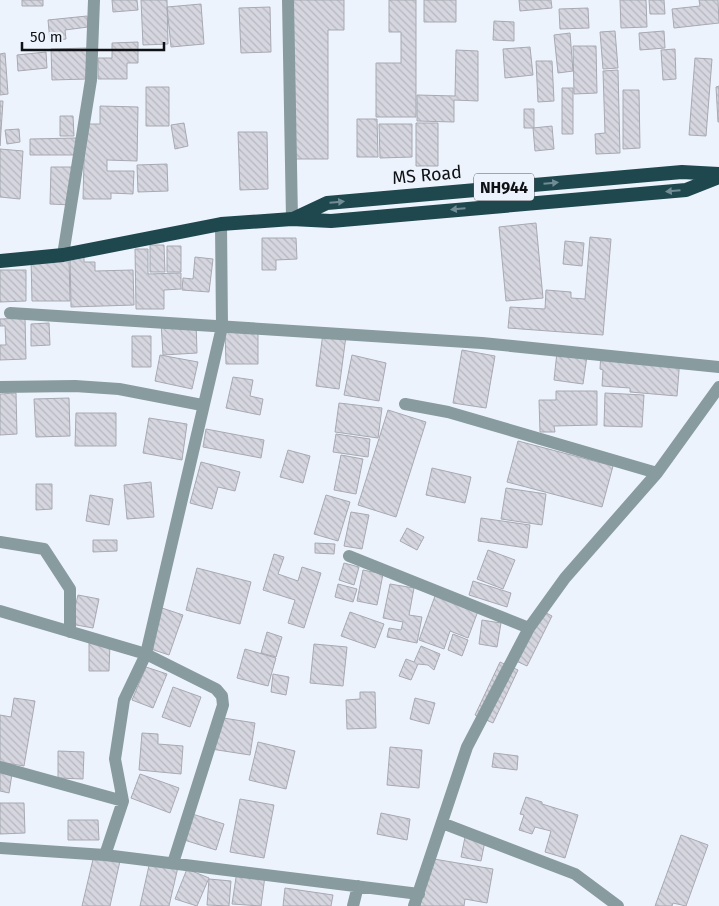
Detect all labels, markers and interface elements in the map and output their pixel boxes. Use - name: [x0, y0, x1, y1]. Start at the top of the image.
- scale bar: [22, 20, 165, 52]
- text: 50 m: [30, 28, 63, 46]
- street label: MS Road: [391, 161, 463, 189]
- road number: NH944: [474, 173, 534, 200]
- one-way arrow: [544, 179, 560, 187]
- one-way arrow: [664, 187, 680, 195]
- one-way arrow: [330, 198, 346, 206]
- one-way arrow: [450, 206, 466, 214]

